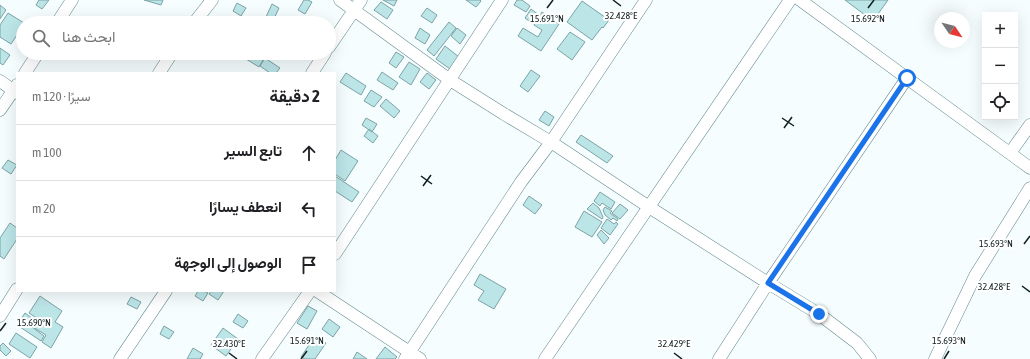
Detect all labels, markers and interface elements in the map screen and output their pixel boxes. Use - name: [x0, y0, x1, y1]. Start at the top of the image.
- text: 32.428°E: [605, 10, 638, 21]
- north arrow: [934, 12, 970, 48]
- map controls: [982, 12, 1018, 120]
- button: +: [982, 12, 1018, 48]
- text: 15.691°N: [530, 13, 564, 24]
- text: 15.692°N: [851, 13, 885, 24]
- search box: [16, 16, 336, 60]
- icon: search: [30, 27, 52, 49]
- text: ابحث هنا: [62, 28, 116, 45]
- button: −: [982, 48, 1018, 84]
- route start: [898, 69, 916, 87]
- button: locate: [982, 84, 1018, 120]
- text: 2 دقيقة: [270, 86, 320, 106]
- text: سيرًا · 120 m: [32, 89, 90, 104]
- text: تابع السير: [224, 142, 282, 159]
- icon: ahead: [298, 142, 320, 164]
- text: 100 m: [32, 145, 62, 160]
- text: انعطف يسارًا: [209, 198, 282, 215]
- icon: left: [298, 198, 320, 220]
- text: 20 m: [32, 201, 55, 216]
- text: 15.693°N: [979, 238, 1013, 249]
- text: الوصول إلى الوجهة: [174, 254, 282, 271]
- icon: arrive: [298, 254, 320, 276]
- text: 32.428°E: [978, 281, 1011, 292]
- route end: [810, 305, 828, 323]
- text: 15.690°N: [17, 317, 51, 328]
- text: 15.691°N: [290, 335, 324, 346]
- text: 15.693°N: [932, 335, 966, 346]
- text: 32.430°E: [213, 338, 246, 349]
- text: 32.429°E: [658, 338, 691, 349]

